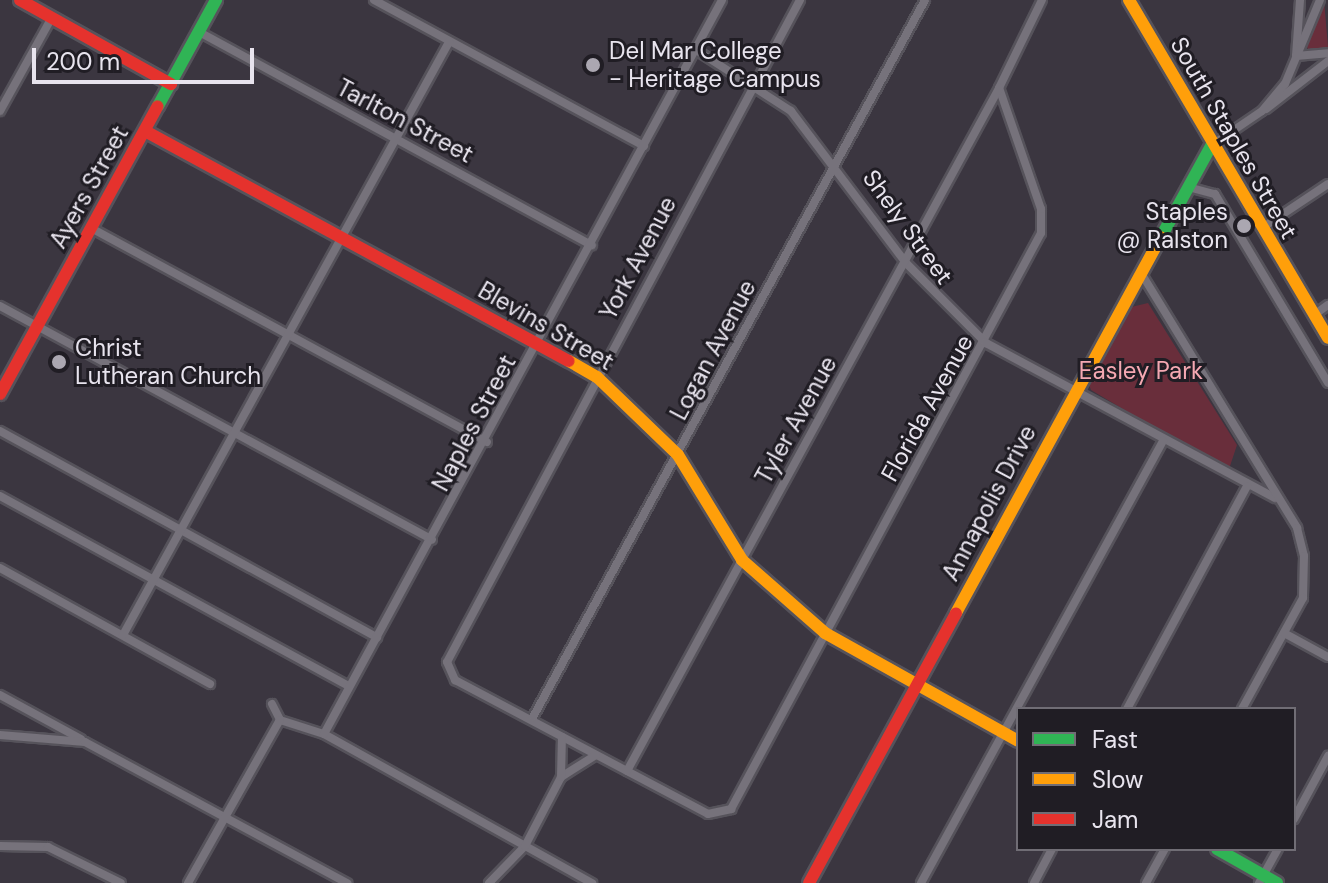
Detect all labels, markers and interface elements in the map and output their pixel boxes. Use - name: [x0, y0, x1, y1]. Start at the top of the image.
- scale bar: [36, 32, 258, 82]
- street label: South Staples Street: [1164, 32, 1304, 244]
- place label: Del Mar College - Heritage Campus: [609, 37, 821, 93]
- text: 200 m: [46, 46, 120, 77]
- marker: Del Mar College - Heritage Campus: [584, 56, 602, 74]
- street label: Tarlton Street: [332, 73, 478, 169]
- street label: Ayers Street: [44, 121, 134, 253]
- street label: Shely Street: [857, 164, 959, 290]
- street label: York Avenue: [594, 192, 682, 324]
- place label: Staples @ Ralston: [1117, 198, 1228, 254]
- marker: Staples @ Ralston: [1235, 217, 1253, 235]
- street label: Logan Avenue: [664, 275, 762, 425]
- street label: Blevins Street: [473, 276, 619, 376]
- street label: Florida Avenue: [875, 330, 979, 486]
- place label: Christ Lutheran Church: [75, 334, 261, 390]
- street label: Naples Street: [426, 350, 522, 496]
- street label: Tyler Avenue: [749, 351, 843, 489]
- marker: Christ Lutheran Church: [50, 353, 68, 371]
- park label: Easley Park: [1079, 357, 1203, 385]
- street label: Annapolis Drive: [936, 420, 1042, 586]
- legend: [1016, 707, 1296, 851]
- text: Fast: [1092, 724, 1138, 755]
- text: Slow: [1092, 764, 1143, 795]
- text: Jam: [1092, 804, 1138, 835]

